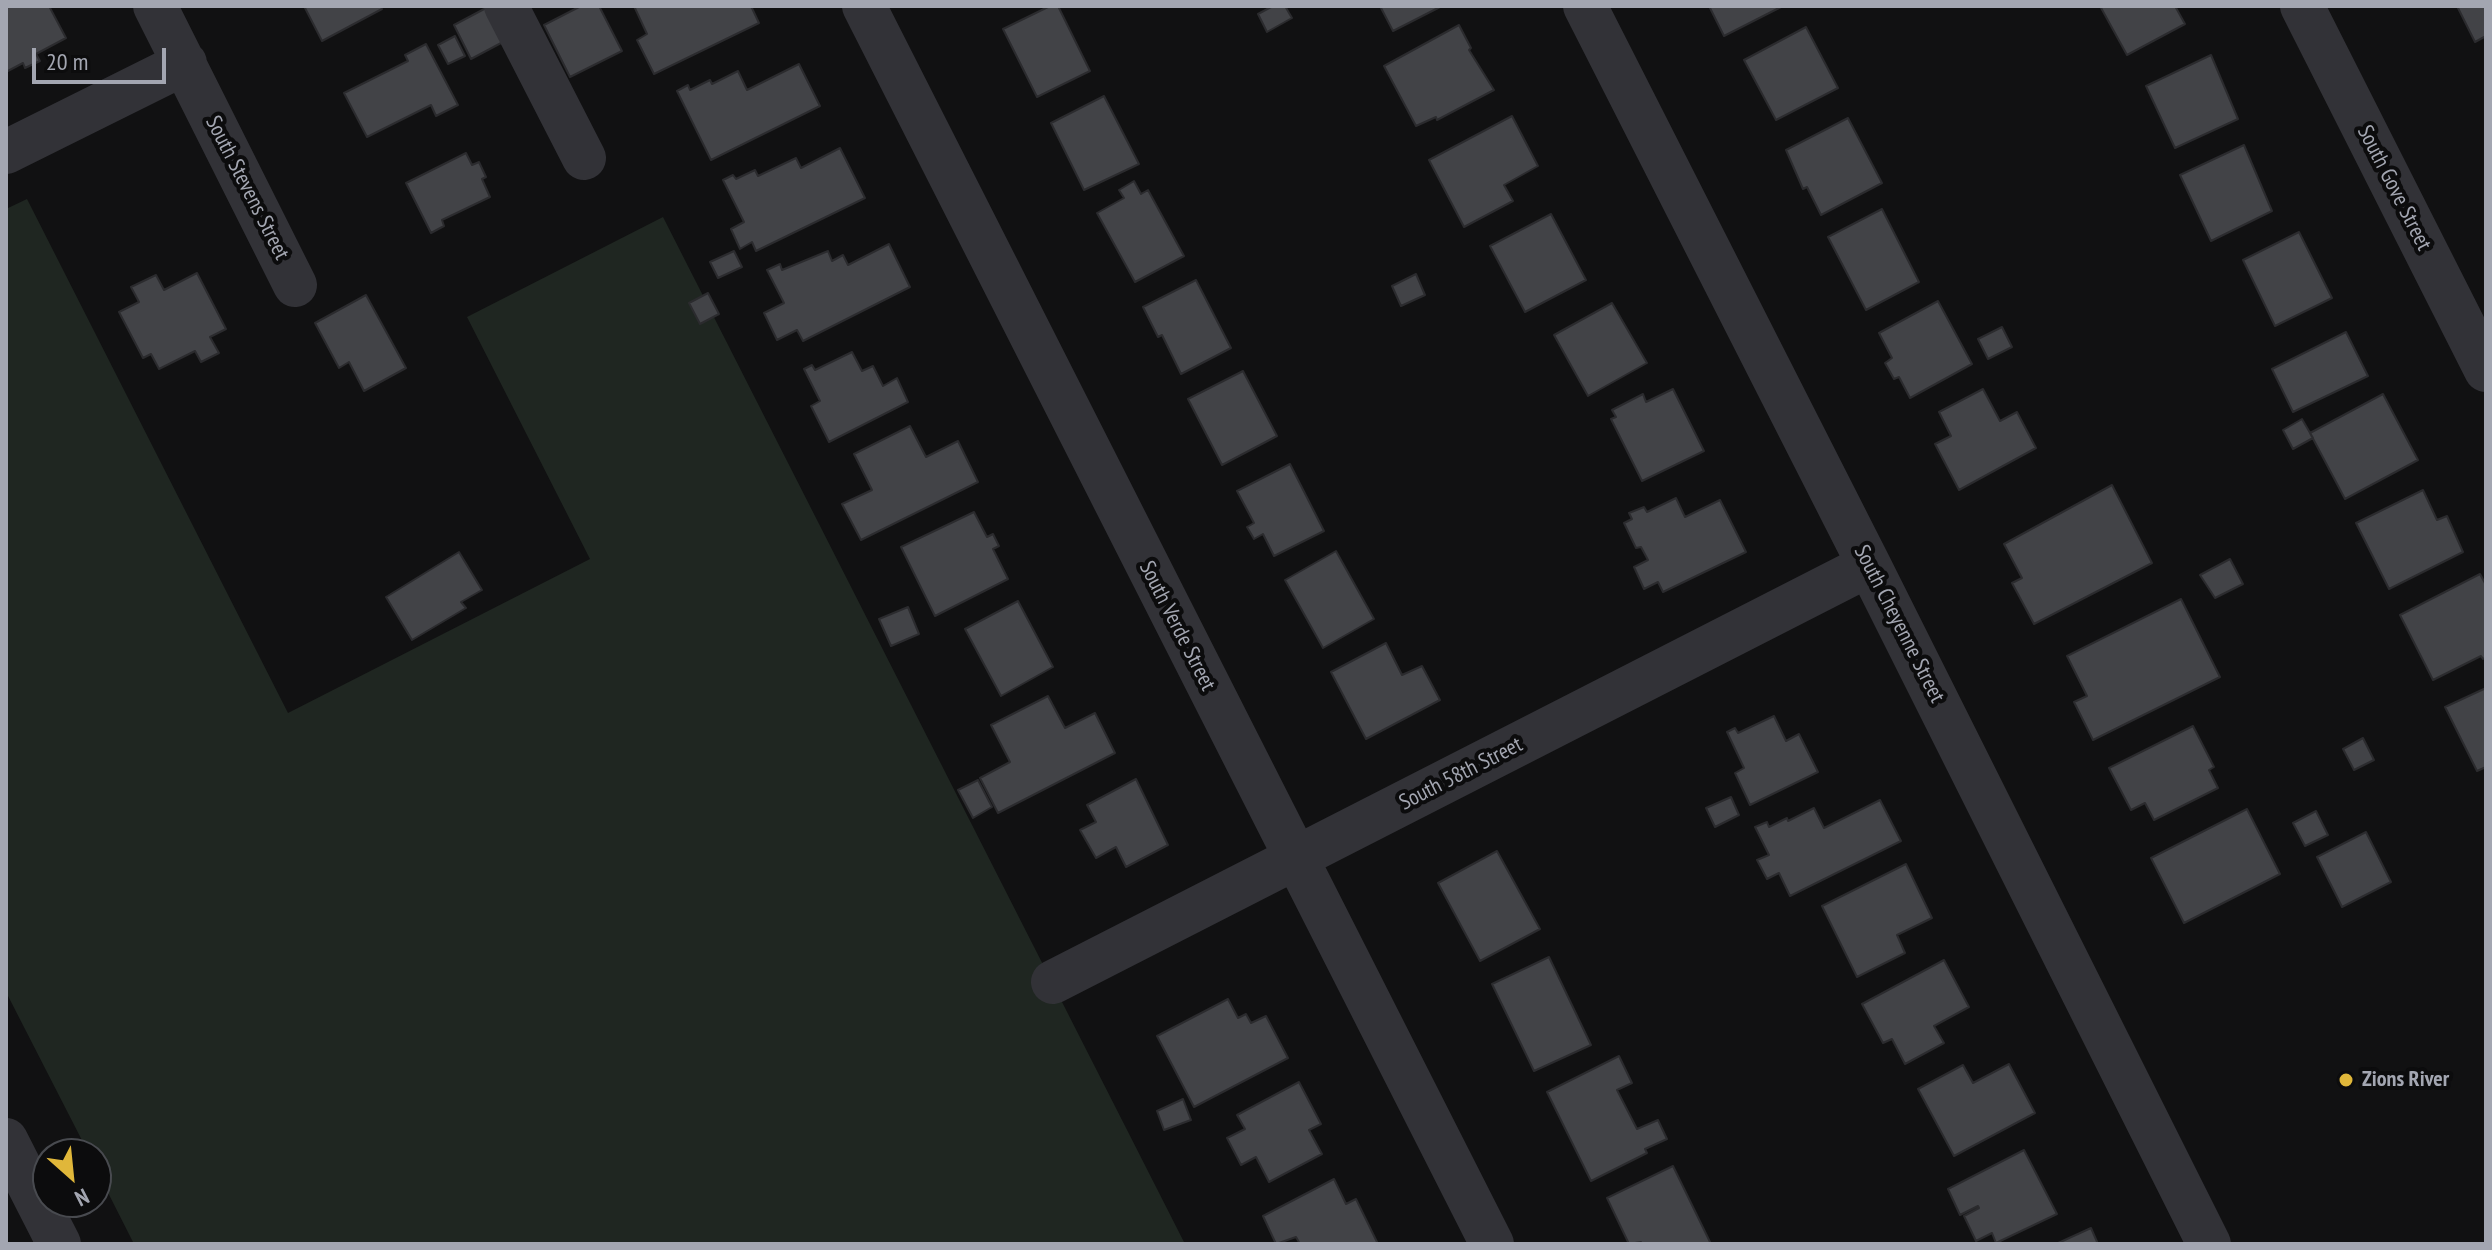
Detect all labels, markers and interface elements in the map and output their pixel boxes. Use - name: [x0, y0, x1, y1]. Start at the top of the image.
- scale bar: [36, 32, 170, 82]
- text: 20 m: [46, 46, 88, 77]
- street label: South Stevens Street: [199, 112, 295, 264]
- street label: South Gove Street: [2351, 121, 2437, 255]
- street label: South Cheyenne Street: [1848, 541, 1950, 707]
- street label: South Verde Street: [1133, 557, 1221, 695]
- street label: South 58th Street: [1395, 732, 1527, 816]
- place label: Zions River: [2362, 1067, 2449, 1093]
- marker: Zions River: [2337, 1071, 2355, 1089]
- north arrow: [32, 1138, 112, 1218]
- text: N: [70, 1182, 94, 1213]

